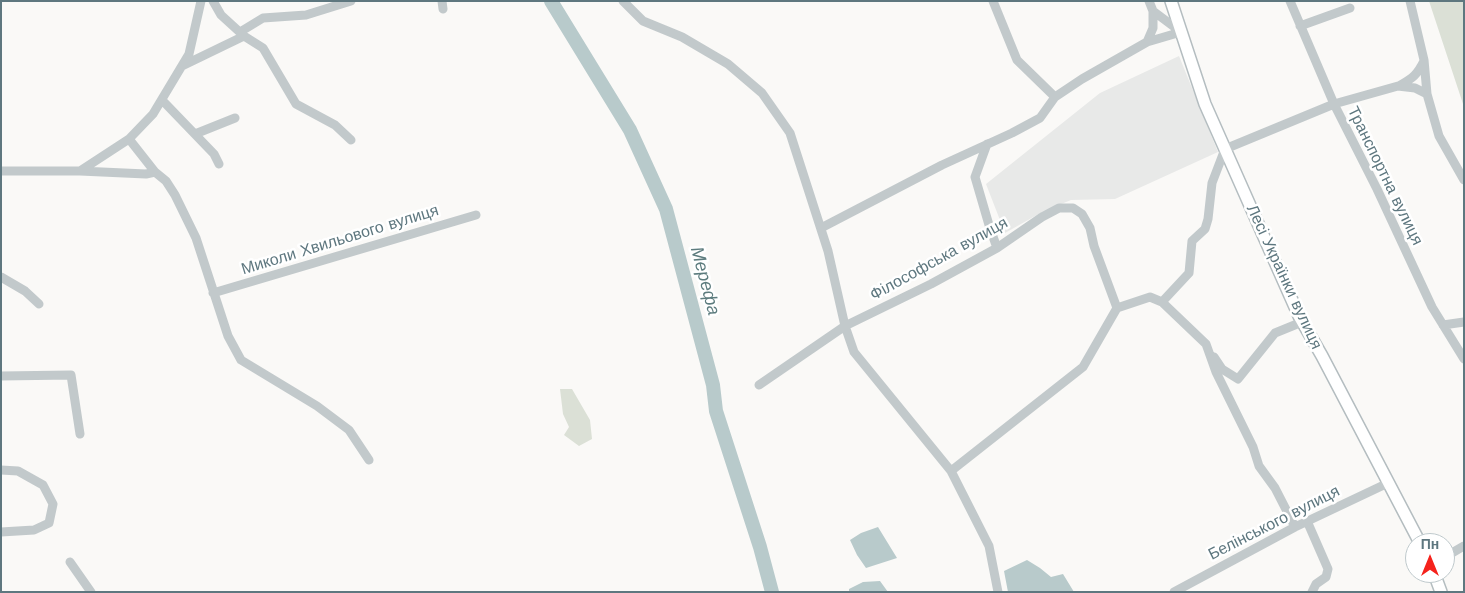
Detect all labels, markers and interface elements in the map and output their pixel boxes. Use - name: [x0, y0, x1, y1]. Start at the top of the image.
- street label: Транспортна вулиця: [1343, 103, 1427, 249]
- street label: Миколи Хвильового вулиця: [239, 201, 441, 279]
- street label: Лесі Українки вулиця: [1242, 202, 1326, 352]
- street label: Філософська вулиця: [867, 213, 1011, 305]
- water label: Мерефа: [686, 244, 724, 318]
- street label: Белінського вулиця: [1205, 482, 1343, 564]
- north arrow: [1405, 533, 1455, 583]
- text: Пн: [1421, 536, 1439, 552]

